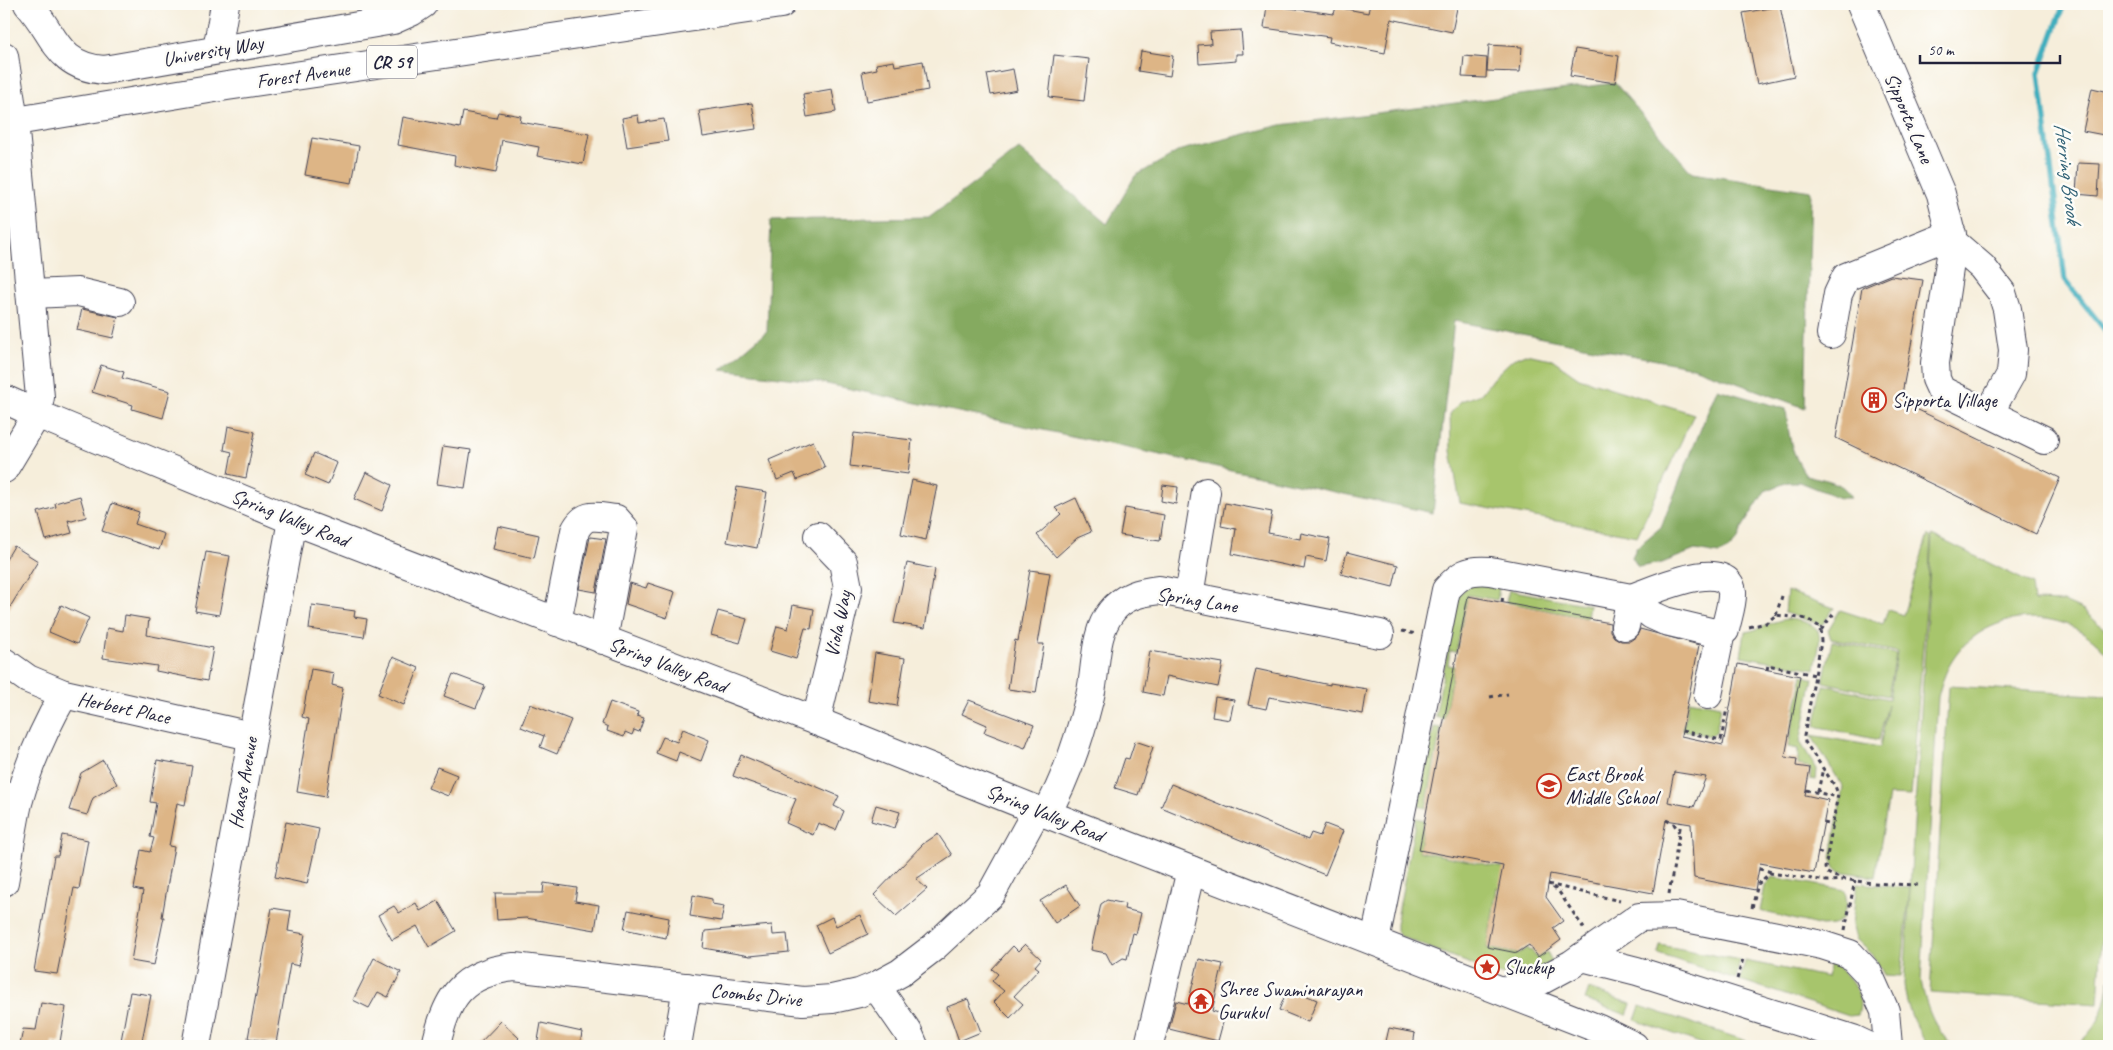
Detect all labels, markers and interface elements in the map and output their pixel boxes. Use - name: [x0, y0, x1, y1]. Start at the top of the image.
- street label: University Way: [161, 30, 267, 72]
- scale bar: [1920, 32, 2060, 64]
- text: 50 m: [1928, 41, 1955, 60]
- road number: CR 59: [367, 46, 417, 78]
- street label: Forest Avenue: [255, 56, 353, 94]
- street label: Sipporta Lane: [1879, 69, 1940, 168]
- water label: Herring Brook: [2049, 121, 2088, 229]
- building icon: Sipporta Village: [1861, 387, 1887, 413]
- place label: Sipporta Village: [1892, 388, 1998, 413]
- street label: Spring Valley Road: [228, 483, 355, 554]
- street label: Spring Lane: [1155, 581, 1241, 619]
- street label: Viola Way: [819, 587, 857, 659]
- street label: Spring Valley Road: [605, 631, 733, 700]
- street label: Herbert Place: [76, 686, 174, 730]
- street label: Haase Avenue: [223, 734, 264, 831]
- place label: East Brook Middle School: [1566, 762, 1661, 810]
- school or university icon: East Brook Middle School: [1536, 773, 1562, 799]
- street label: Spring Valley Road: [983, 778, 1110, 849]
- place icon: Sluckup: [1474, 954, 1500, 980]
- place label: Sluckup: [1504, 955, 1556, 980]
- place label: Shree Swaminarayan Gurukul: [1218, 977, 1363, 1025]
- street label: Coombs Drive: [709, 978, 804, 1012]
- temple icon: Shree Swaminarayan Gurukul: [1188, 988, 1214, 1014]

